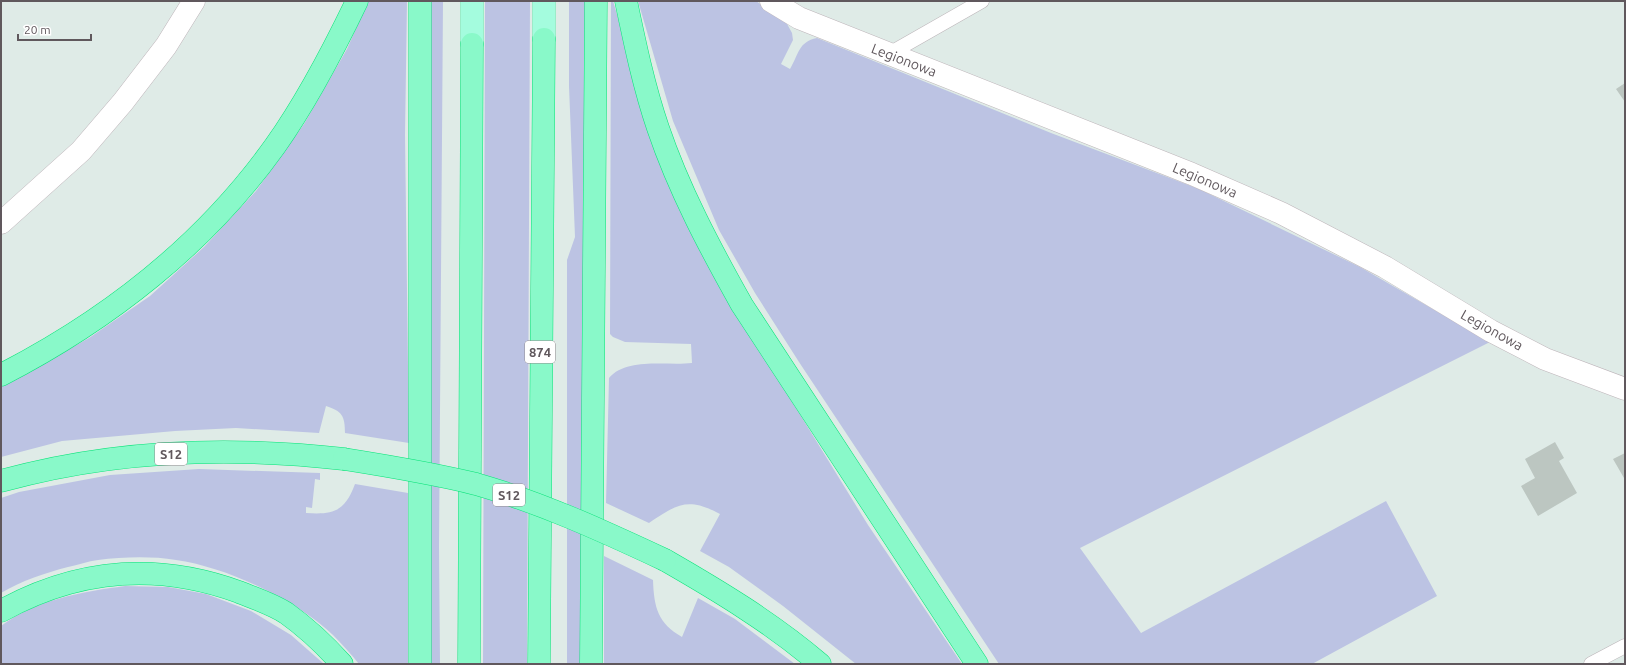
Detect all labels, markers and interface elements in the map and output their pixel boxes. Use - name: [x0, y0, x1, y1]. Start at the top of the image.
- scale bar: [18, 16, 91, 42]
- text: 20 m: [24, 23, 51, 36]
- street label: Legionowa: [869, 40, 939, 80]
- street label: Legionowa: [1170, 159, 1240, 201]
- street label: Legionowa: [1458, 306, 1526, 354]
- road number: 874: [525, 341, 555, 363]
- road number: S12: [155, 443, 187, 465]
- road number: S12: [493, 484, 525, 506]

